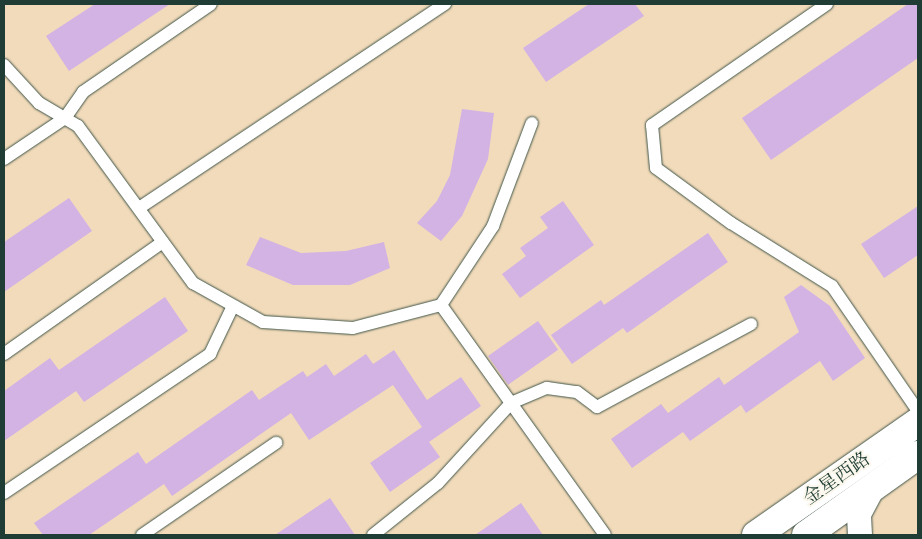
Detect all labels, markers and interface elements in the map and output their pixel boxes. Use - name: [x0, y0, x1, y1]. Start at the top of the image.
- street label: 金星西路: [799, 448, 875, 510]

